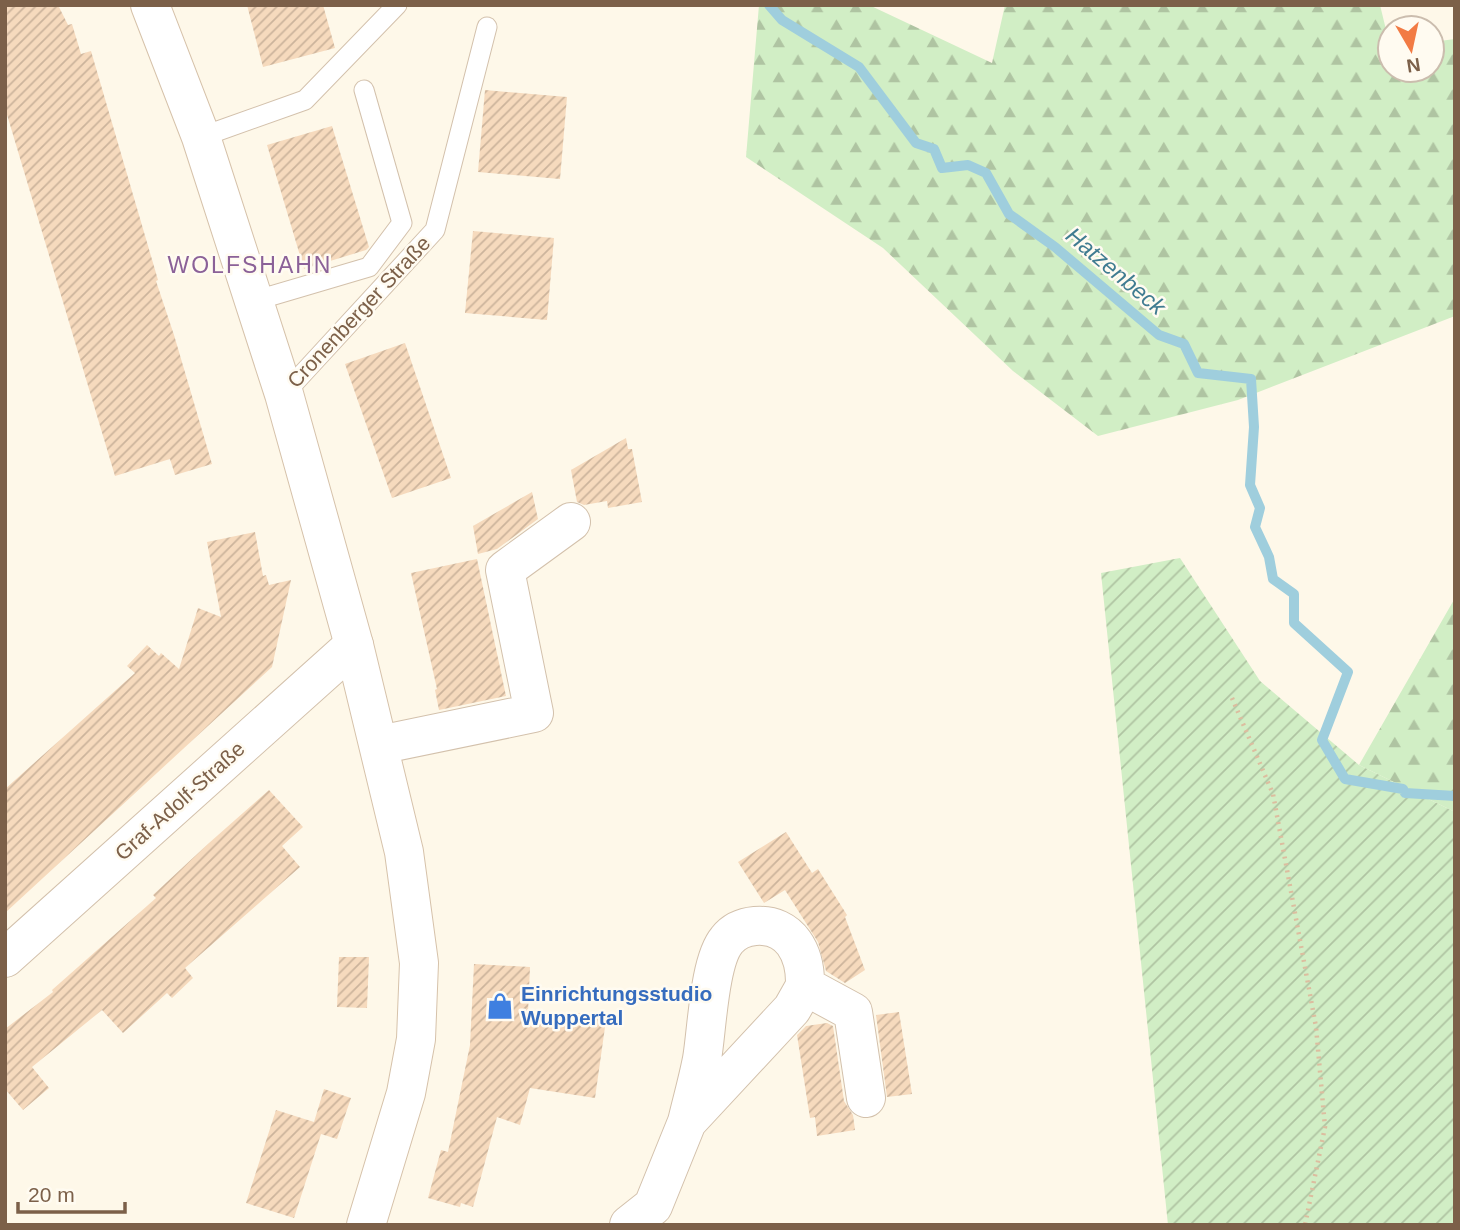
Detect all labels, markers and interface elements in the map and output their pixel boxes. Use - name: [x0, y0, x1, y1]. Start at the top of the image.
- north arrow: [1376, 14, 1446, 84]
- text: N: [1405, 54, 1422, 77]
- water label: Hatzenbeck: [1061, 222, 1172, 321]
- street label: Cronenberger Straße: [283, 231, 435, 392]
- district label: WOLFSHAHN: [168, 252, 332, 278]
- street label: Graf-Adolf-Straße: [110, 737, 249, 865]
- place label: Einrichtungsstudio Wuppertal: [521, 982, 712, 1029]
- shop icon: Einrichtungsstudio Wuppertal: [485, 991, 515, 1021]
- scale bar: [18, 1170, 124, 1214]
- text: 20 m: [28, 1183, 75, 1206]

